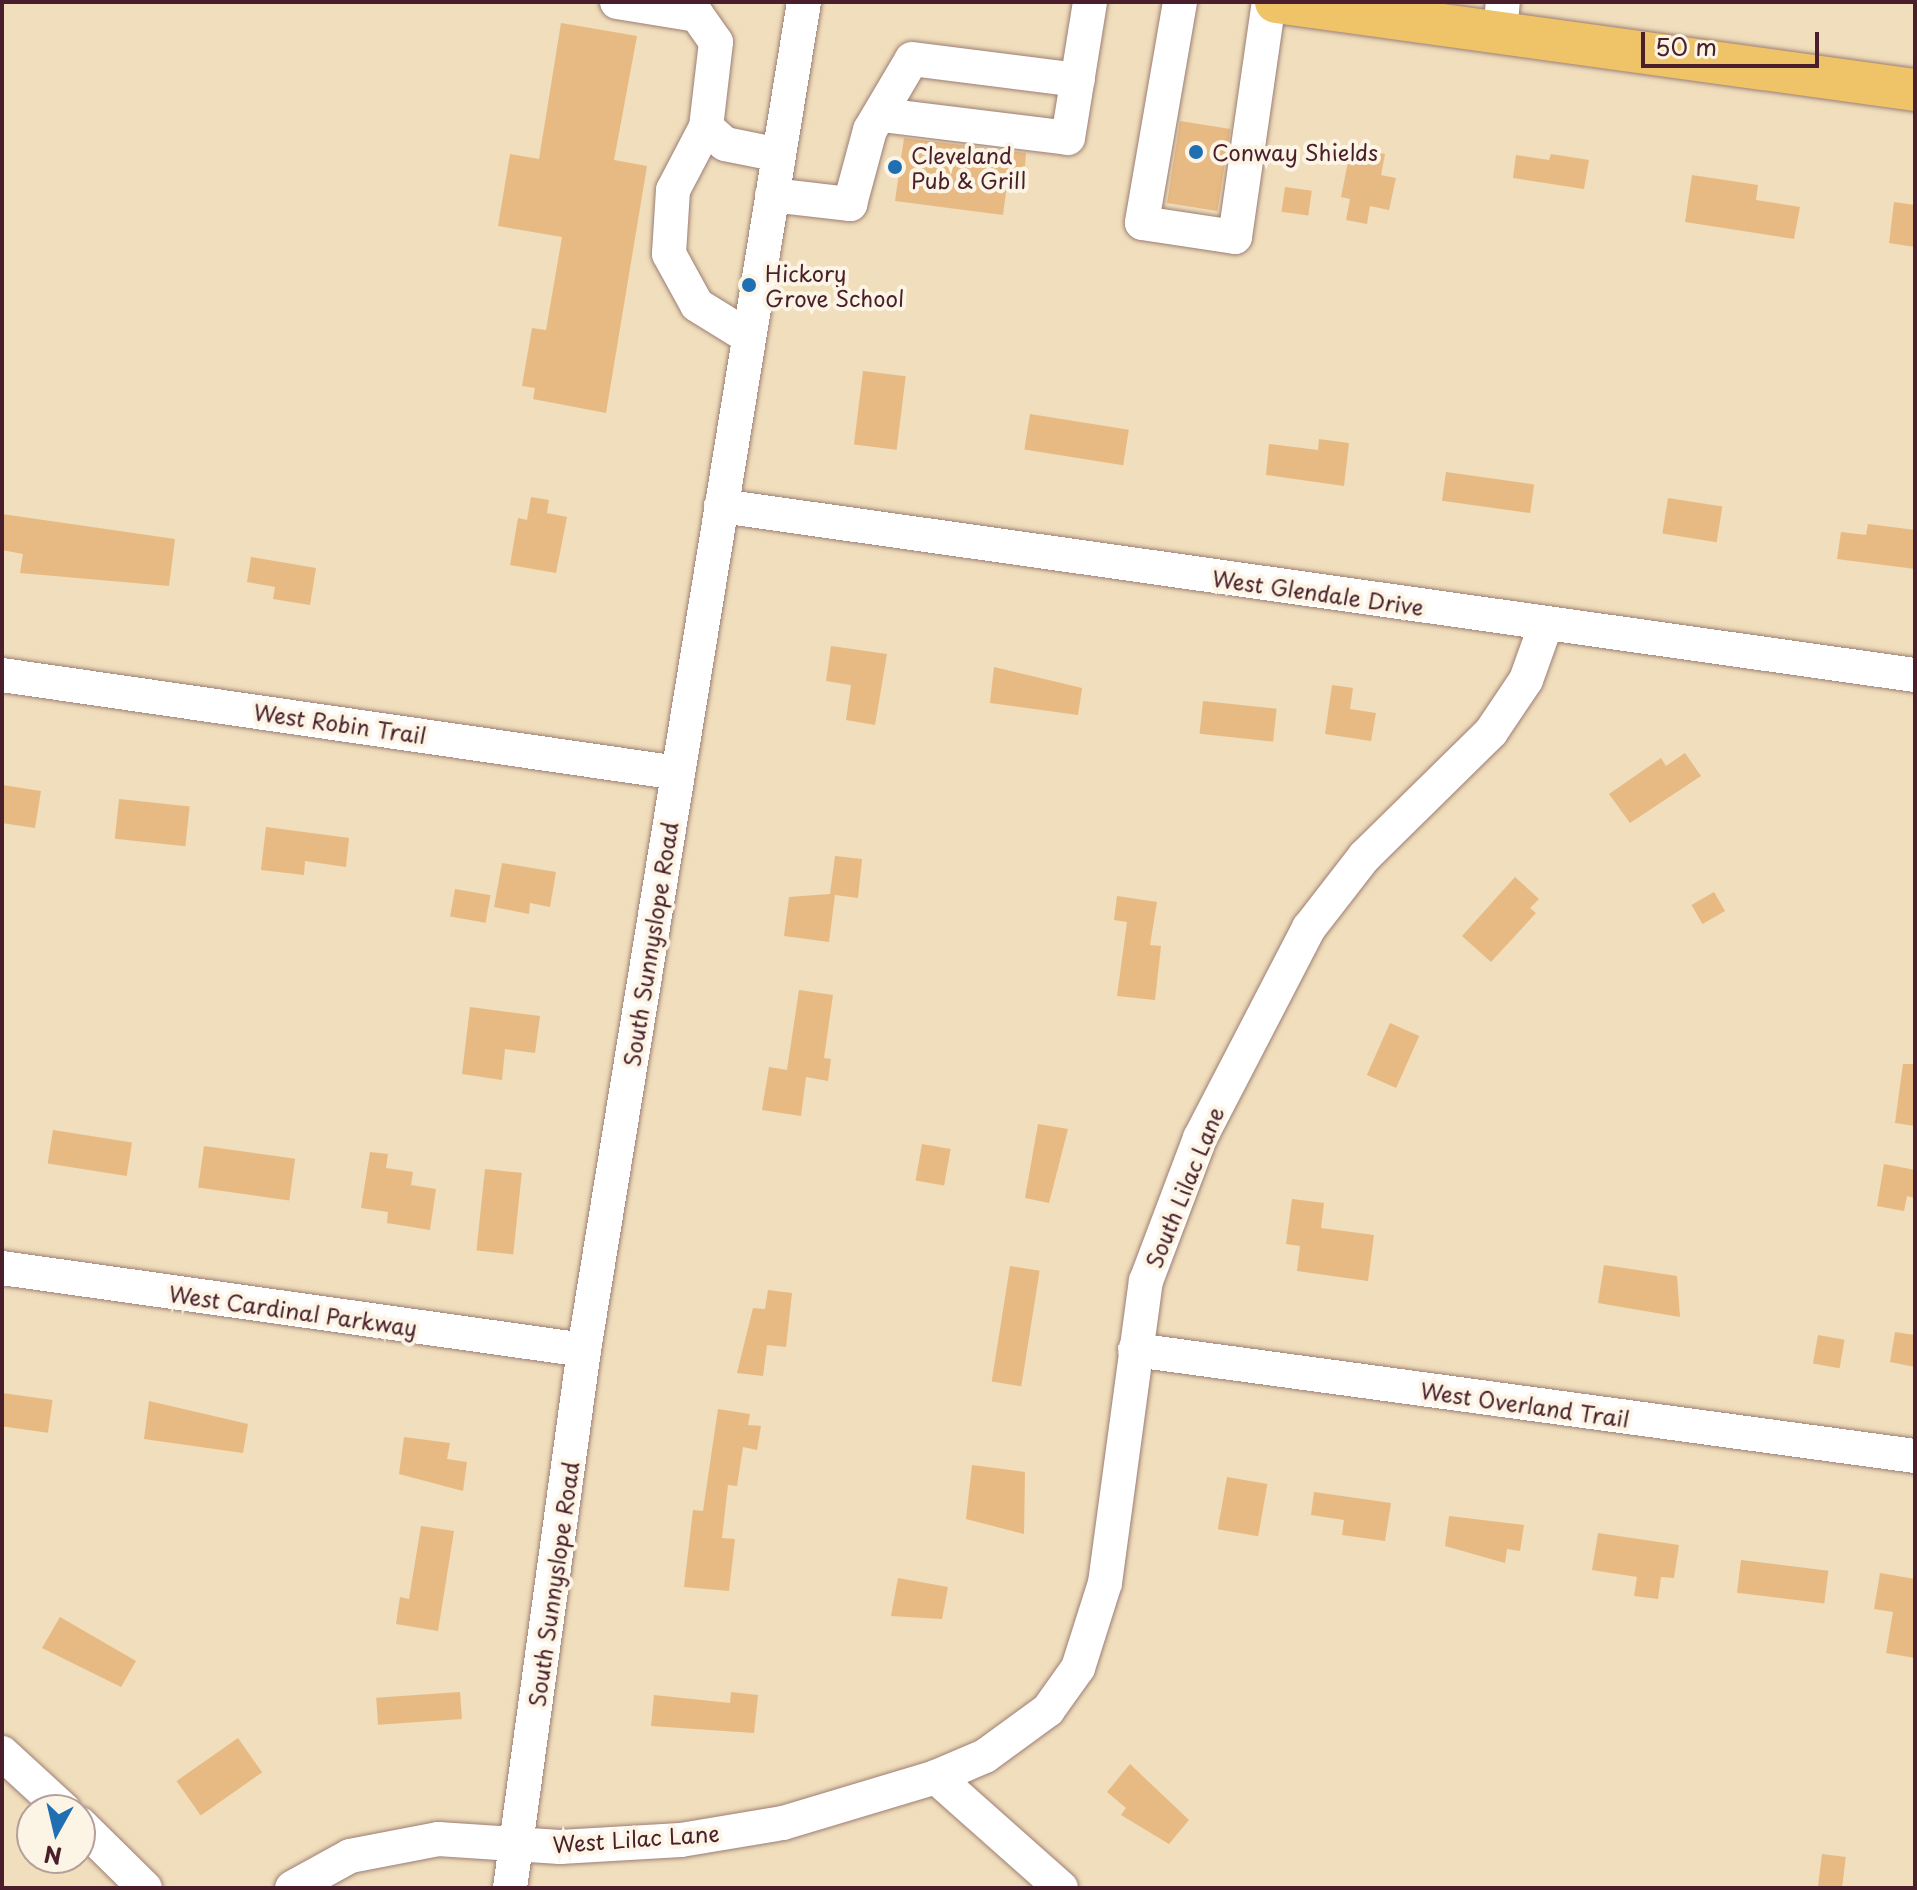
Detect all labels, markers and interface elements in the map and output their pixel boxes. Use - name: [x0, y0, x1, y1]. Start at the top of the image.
- scale bar: [1645, 16, 1823, 66]
- text: 50 m: [1655, 28, 1717, 64]
- place label: Conway Shields: [1212, 139, 1377, 165]
- place label: Cleveland Pub & Grill: [911, 141, 1026, 192]
- marker: Conway Shields: [1187, 143, 1205, 161]
- marker: Cleveland Pub & Grill: [886, 158, 904, 176]
- place label: Hickory Grove School: [765, 259, 905, 310]
- marker: Hickory Grove School: [740, 276, 758, 294]
- street label: West Glendale Drive: [1210, 564, 1426, 620]
- street label: West Robin Trail: [252, 698, 428, 748]
- street label: South Sunnyslope Road: [618, 819, 682, 1069]
- street label: South Lilac Lane: [1139, 1101, 1229, 1273]
- street label: West Cardinal Parkway: [167, 1280, 419, 1340]
- street label: West Overland Trail: [1418, 1376, 1632, 1432]
- street label: South Sunnyslope Road: [523, 1459, 583, 1709]
- north arrow: [16, 1794, 96, 1874]
- street label: West Lilac Lane: [552, 1819, 720, 1857]
- text: N: [42, 1839, 64, 1874]

